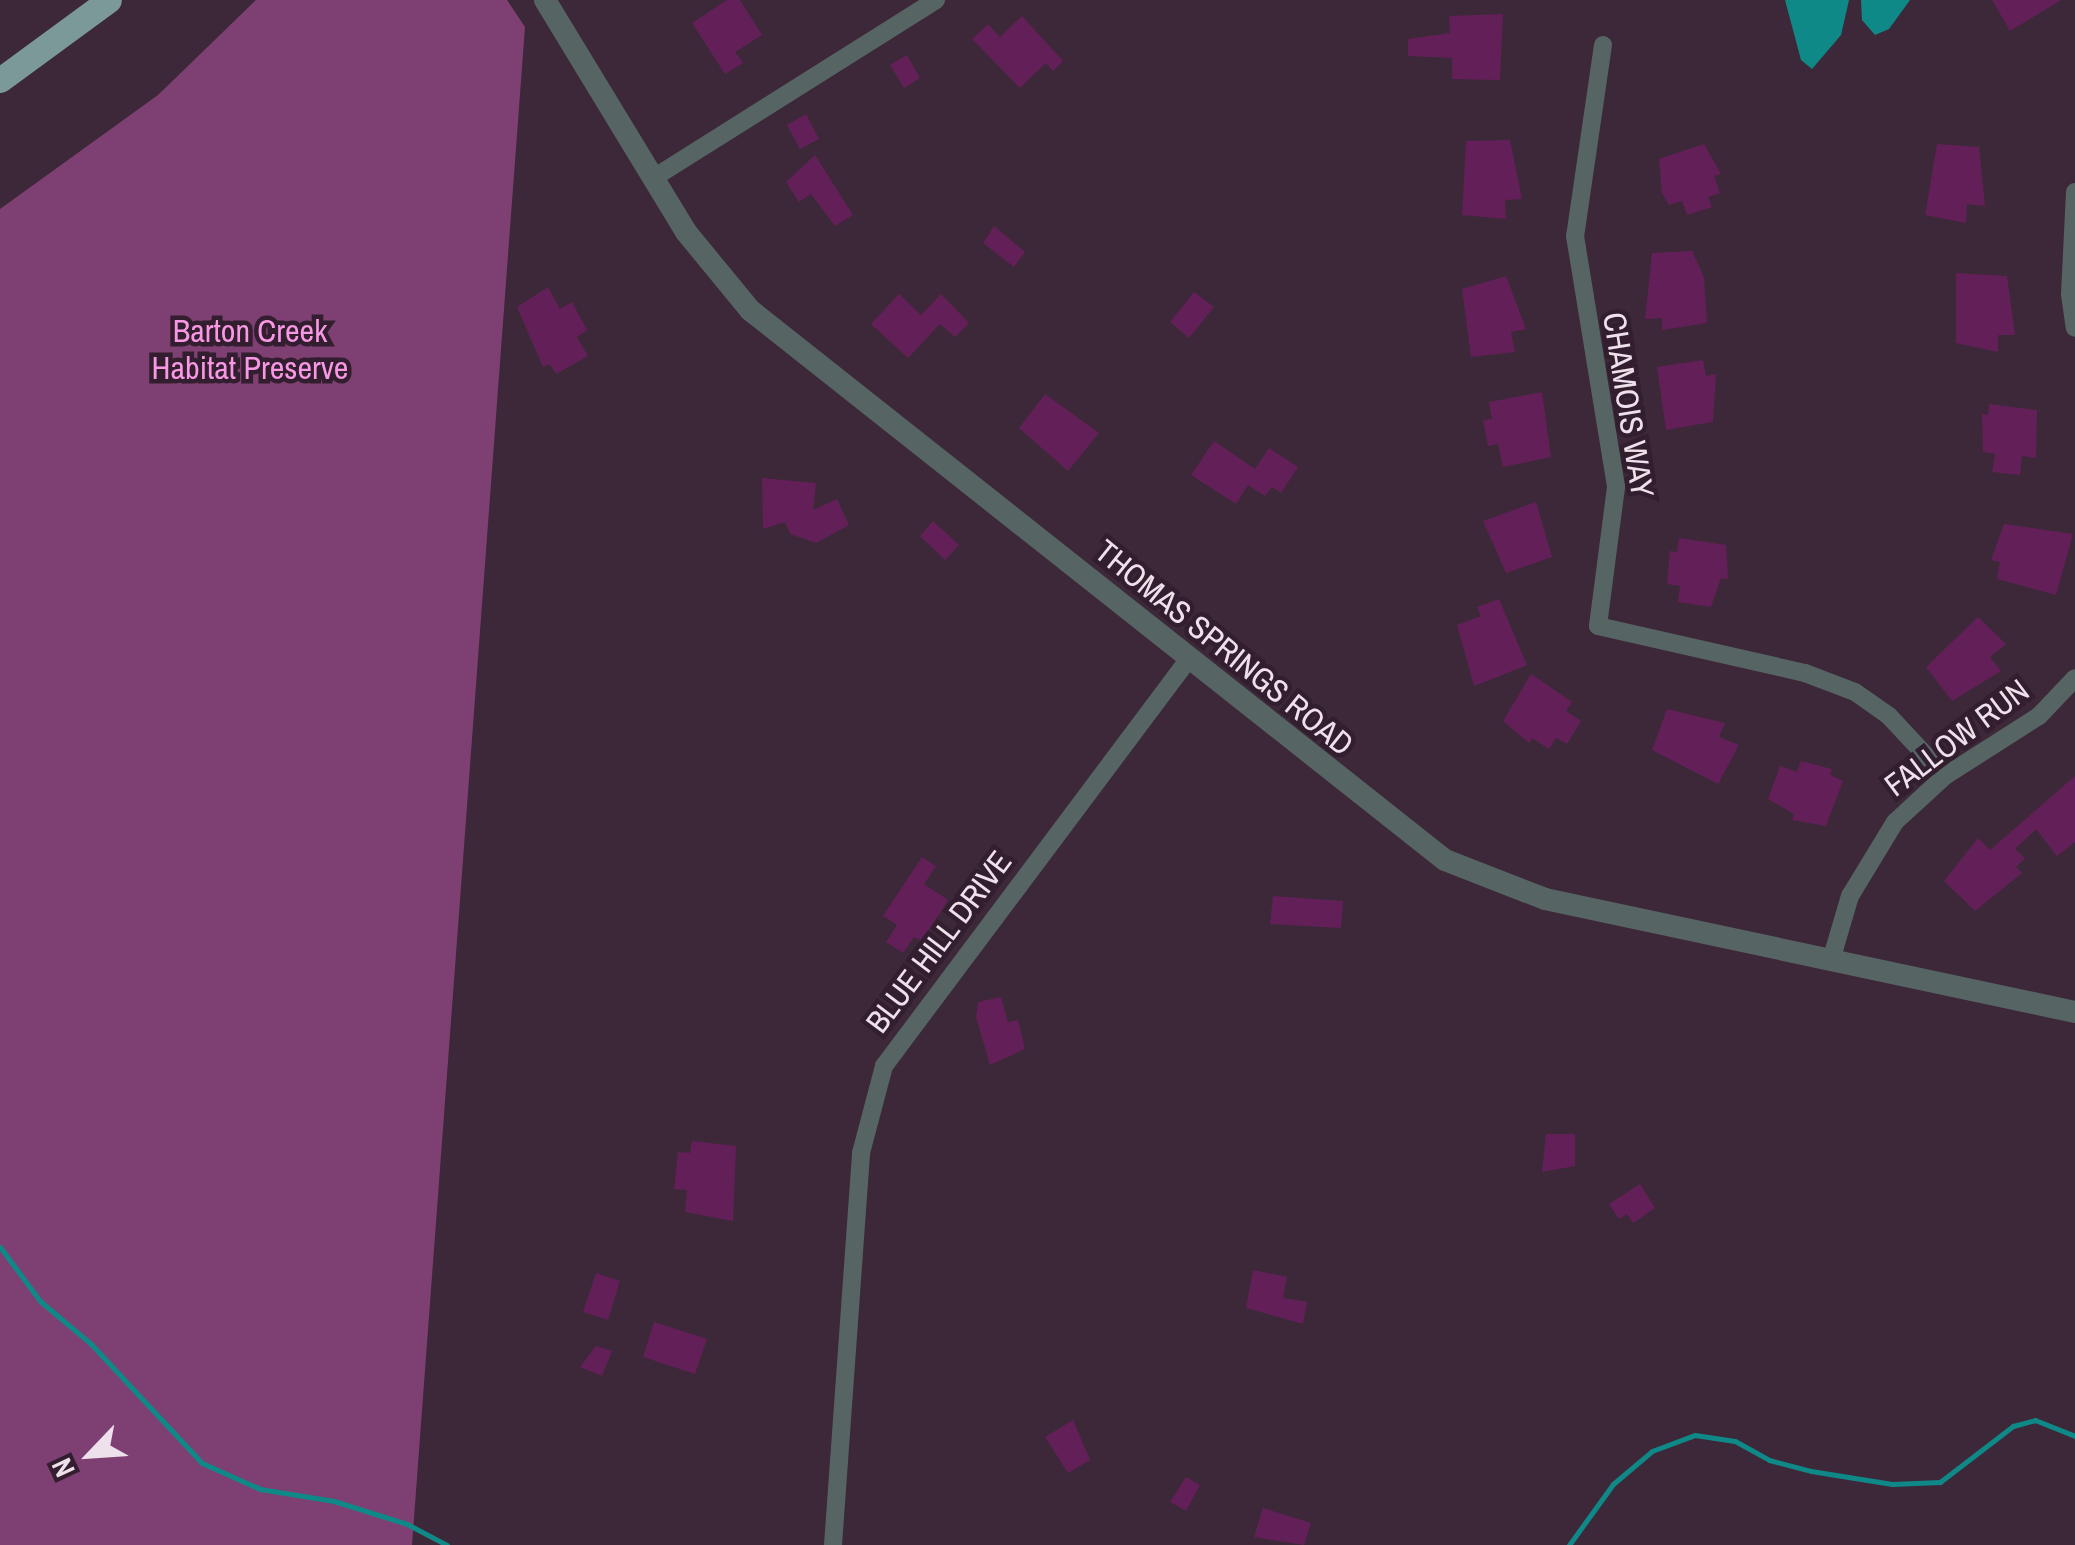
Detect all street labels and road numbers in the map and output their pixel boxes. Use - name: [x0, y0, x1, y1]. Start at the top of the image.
- street label: CHAMOIS WAY: [1594, 310, 1662, 500]
- street label: THOMAS SPRINGS ROAD: [1087, 532, 1361, 764]
- street label: FALLOW RUN: [1877, 671, 2037, 805]
- street label: BLUE HILL DRIVE: [858, 843, 1020, 1041]

